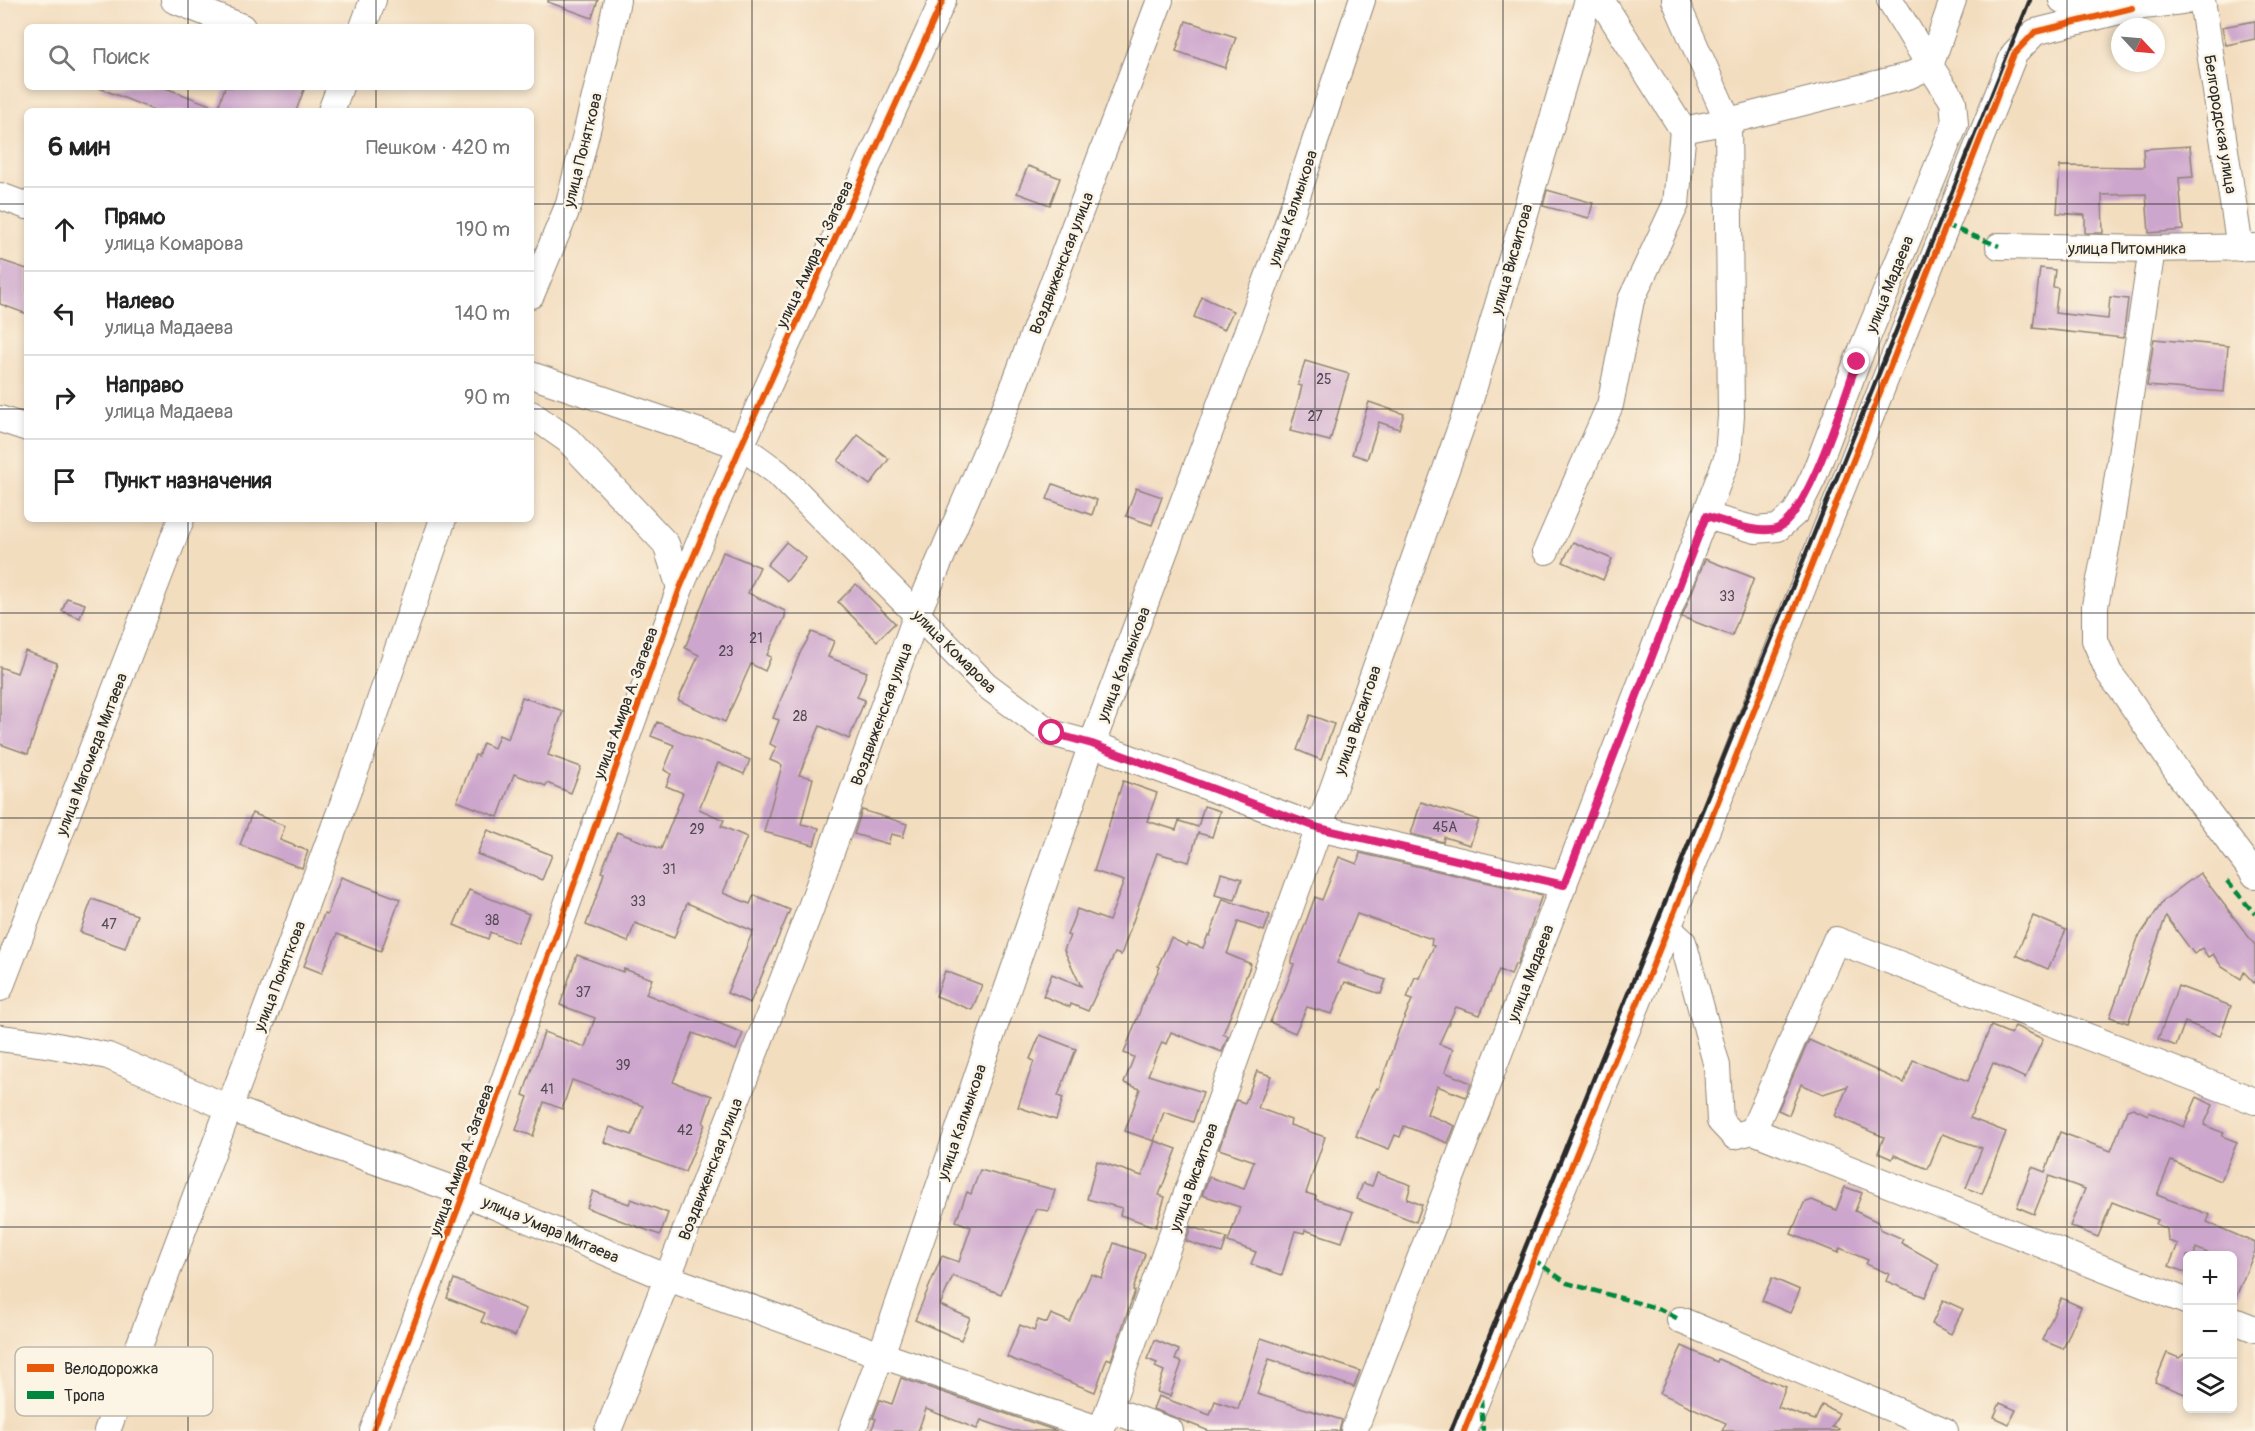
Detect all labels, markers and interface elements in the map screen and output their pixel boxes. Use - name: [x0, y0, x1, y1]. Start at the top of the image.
- north arrow: [2111, 18, 2165, 72]
- search box: [24, 24, 534, 90]
- icon: search: [45, 41, 78, 74]
- text: Поиск: [93, 43, 150, 71]
- street label: Белгородская улица: [2199, 53, 2241, 195]
- street label: улица Поняткова: [559, 91, 607, 210]
- text: 6 мин: [48, 131, 110, 163]
- text: Пешком · 420 m: [366, 135, 510, 160]
- street label: улица Калмыкова: [1263, 148, 1322, 270]
- street label: улица Амира А. Загаева: [772, 178, 858, 332]
- street label: Воздвиженская улица: [1026, 189, 1098, 337]
- street label: улица Висаитова: [1486, 202, 1537, 318]
- text: Прямо: [105, 203, 165, 231]
- icon: ahead: [48, 213, 81, 246]
- text: 190 m: [456, 217, 510, 242]
- text: улица Комарова: [105, 231, 243, 256]
- street label: улица Мадаева: [1861, 233, 1918, 337]
- street label: улица Питомника: [2067, 239, 2186, 259]
- text: Налево: [105, 287, 174, 315]
- icon: left: [48, 297, 81, 330]
- text: 140 m: [455, 301, 510, 326]
- text: улица Мадаева: [105, 315, 233, 340]
- route end: [1843, 348, 1869, 374]
- text: Направо: [105, 371, 184, 399]
- house number: 25: [1316, 371, 1332, 388]
- icon: right: [48, 381, 81, 414]
- text: 90 m: [464, 385, 510, 410]
- text: улица Мадаева: [105, 399, 233, 424]
- house number: 27: [1307, 408, 1323, 425]
- icon: arrive: [48, 465, 81, 498]
- text: Пункт назначения: [105, 467, 272, 495]
- house number: 33: [1719, 588, 1735, 605]
- street label: улица Калмыкова: [1092, 604, 1155, 726]
- street label: улица Комарова: [907, 605, 1000, 698]
- street label: улица Амира А. Загаева: [589, 625, 663, 783]
- house number: 21: [749, 630, 763, 647]
- street label: Воздвиженская улица: [847, 640, 917, 789]
- house number: 23: [718, 643, 734, 660]
- street label: улица Висаитова: [1330, 663, 1386, 778]
- street label: улица Магомеда Митаева: [51, 670, 132, 839]
- house number: 28: [793, 708, 807, 725]
- route start: [1038, 719, 1064, 745]
- house number: 45А: [1433, 819, 1457, 836]
- house number: 29: [689, 821, 705, 838]
- house number: 31: [662, 861, 676, 878]
- house number: 33: [630, 893, 646, 910]
- house number: 38: [485, 912, 499, 929]
- house number: 47: [101, 916, 117, 933]
- street label: улица Поняткова: [249, 918, 310, 1036]
- street label: улица Мадаева: [1503, 922, 1559, 1026]
- house number: 37: [575, 984, 591, 1001]
- house number: 39: [615, 1057, 631, 1074]
- street label: улица Калмыкова: [932, 1062, 991, 1184]
- house number: 41: [540, 1081, 554, 1098]
- street label: улица Амира А. Загаева: [425, 1082, 499, 1240]
- street label: Воздвиженская улица: [675, 1095, 747, 1243]
- street label: улица Висаитова: [1165, 1120, 1223, 1235]
- house number: 42: [677, 1122, 693, 1139]
- street label: улица Умара Митаева: [478, 1192, 622, 1268]
- map controls: [2183, 1251, 2237, 1413]
- button: +: [2183, 1251, 2237, 1305]
- button: −: [2183, 1305, 2237, 1359]
- legend: [15, 1347, 213, 1416]
- text: Велодорожка: [64, 1359, 158, 1379]
- button: layers: [2183, 1359, 2237, 1413]
- text: Тропа: [64, 1386, 105, 1406]

